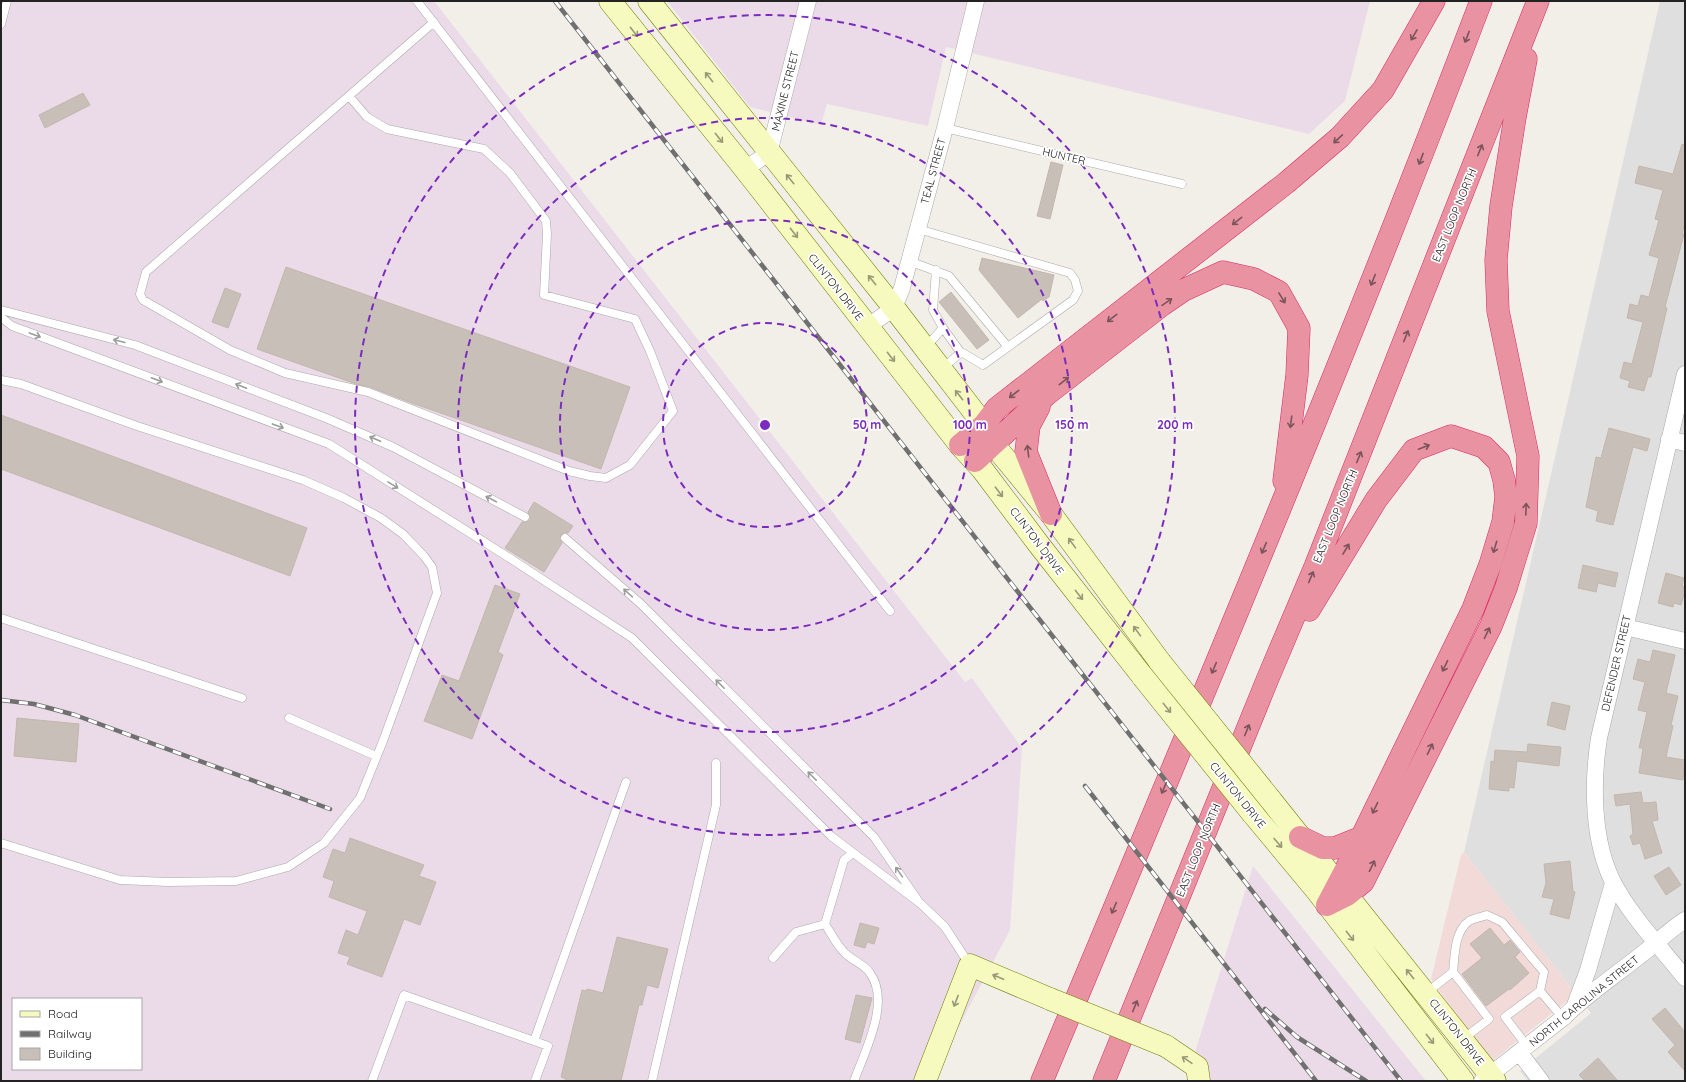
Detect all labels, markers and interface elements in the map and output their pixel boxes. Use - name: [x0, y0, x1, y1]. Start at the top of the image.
- one-way arrow: [629, 26, 638, 37]
- one-way arrow: [1410, 29, 1418, 41]
- one-way arrow: [1463, 31, 1471, 43]
- street label: MAXINE STREET: [768, 49, 802, 133]
- one-way arrow: [705, 72, 714, 83]
- one-way arrow: [715, 132, 724, 143]
- one-way arrow: [1333, 134, 1343, 144]
- street label: TEAL STREET: [917, 136, 949, 206]
- street label: HUNTER: [1041, 144, 1087, 168]
- one-way arrow: [1476, 144, 1484, 156]
- one-way arrow: [1417, 152, 1424, 164]
- street label: EAST LOOP NORTH: [1429, 166, 1479, 264]
- one-way arrow: [786, 174, 795, 185]
- one-way arrow: [1232, 217, 1243, 225]
- one-way arrow: [790, 228, 799, 239]
- street label: CLINTON DRIVE: [805, 251, 867, 323]
- one-way arrow: [1368, 273, 1376, 285]
- one-way arrow: [867, 275, 876, 286]
- one-way arrow: [1277, 292, 1286, 303]
- one-way arrow: [1161, 298, 1172, 306]
- one-way arrow: [1107, 313, 1118, 322]
- one-way arrow: [1403, 330, 1411, 342]
- one-way arrow: [29, 331, 41, 339]
- one-way arrow: [113, 337, 126, 344]
- one-way arrow: [887, 352, 895, 363]
- one-way arrow: [150, 377, 162, 385]
- one-way arrow: [1058, 377, 1069, 385]
- one-way arrow: [236, 381, 248, 389]
- one-way arrow: [955, 389, 964, 400]
- one-way arrow: [1008, 390, 1019, 399]
- one-way arrow: [1287, 416, 1295, 429]
- text: 50 m: [853, 417, 881, 432]
- text: 100 m: [953, 417, 987, 432]
- text: 150 m: [1055, 417, 1089, 432]
- text: 200 m: [1157, 417, 1193, 432]
- centre of rings: [758, 418, 772, 432]
- one-way arrow: [272, 423, 284, 431]
- one-way arrow: [369, 435, 381, 443]
- one-way arrow: [1417, 442, 1429, 450]
- one-way arrow: [1024, 445, 1032, 458]
- one-way arrow: [1355, 451, 1363, 463]
- street label: EAST LOOP NORTH: [1310, 467, 1360, 565]
- one-way arrow: [387, 481, 398, 489]
- one-way arrow: [995, 486, 1004, 497]
- one-way arrow: [485, 494, 497, 502]
- one-way arrow: [1522, 503, 1530, 516]
- street label: CLINTON DRIVE: [1007, 504, 1067, 578]
- one-way arrow: [1068, 537, 1076, 548]
- one-way arrow: [1491, 540, 1498, 553]
- one-way arrow: [1260, 542, 1268, 554]
- one-way arrow: [1343, 543, 1351, 555]
- one-way arrow: [1307, 572, 1315, 584]
- one-way arrow: [622, 588, 633, 597]
- one-way arrow: [1074, 590, 1083, 601]
- street label: DEFENDER STREET: [1598, 613, 1634, 713]
- one-way arrow: [1133, 625, 1141, 636]
- one-way arrow: [1484, 627, 1491, 639]
- one-way arrow: [1441, 660, 1448, 672]
- one-way arrow: [1210, 662, 1218, 674]
- one-way arrow: [715, 679, 725, 689]
- one-way arrow: [1163, 702, 1172, 713]
- one-way arrow: [1244, 724, 1251, 736]
- one-way arrow: [1426, 743, 1434, 755]
- street label: CLINTON DRIVE: [1207, 759, 1269, 831]
- one-way arrow: [807, 771, 817, 781]
- one-way arrow: [1160, 782, 1168, 794]
- street label: EAST LOOP NORTH: [1173, 801, 1223, 899]
- one-way arrow: [1371, 802, 1378, 814]
- one-way arrow: [1274, 838, 1283, 849]
- one-way arrow: [1369, 860, 1376, 872]
- one-way arrow: [895, 867, 903, 878]
- one-way arrow: [1110, 902, 1118, 914]
- one-way arrow: [1346, 930, 1354, 941]
- street label: NORTH CAROLINA STREET: [1526, 952, 1642, 1050]
- one-way arrow: [1406, 968, 1415, 979]
- one-way arrow: [992, 973, 1004, 980]
- one-way arrow: [951, 995, 959, 1007]
- street label: CLINTON DRIVE: [1426, 996, 1488, 1068]
- legend: [12, 998, 142, 1070]
- one-way arrow: [1131, 1000, 1139, 1012]
- text: Road: [48, 1006, 78, 1021]
- text: Railway: [48, 1026, 92, 1041]
- one-way arrow: [1426, 1033, 1434, 1044]
- text: Building: [48, 1046, 92, 1061]
- one-way arrow: [1182, 1056, 1193, 1064]

